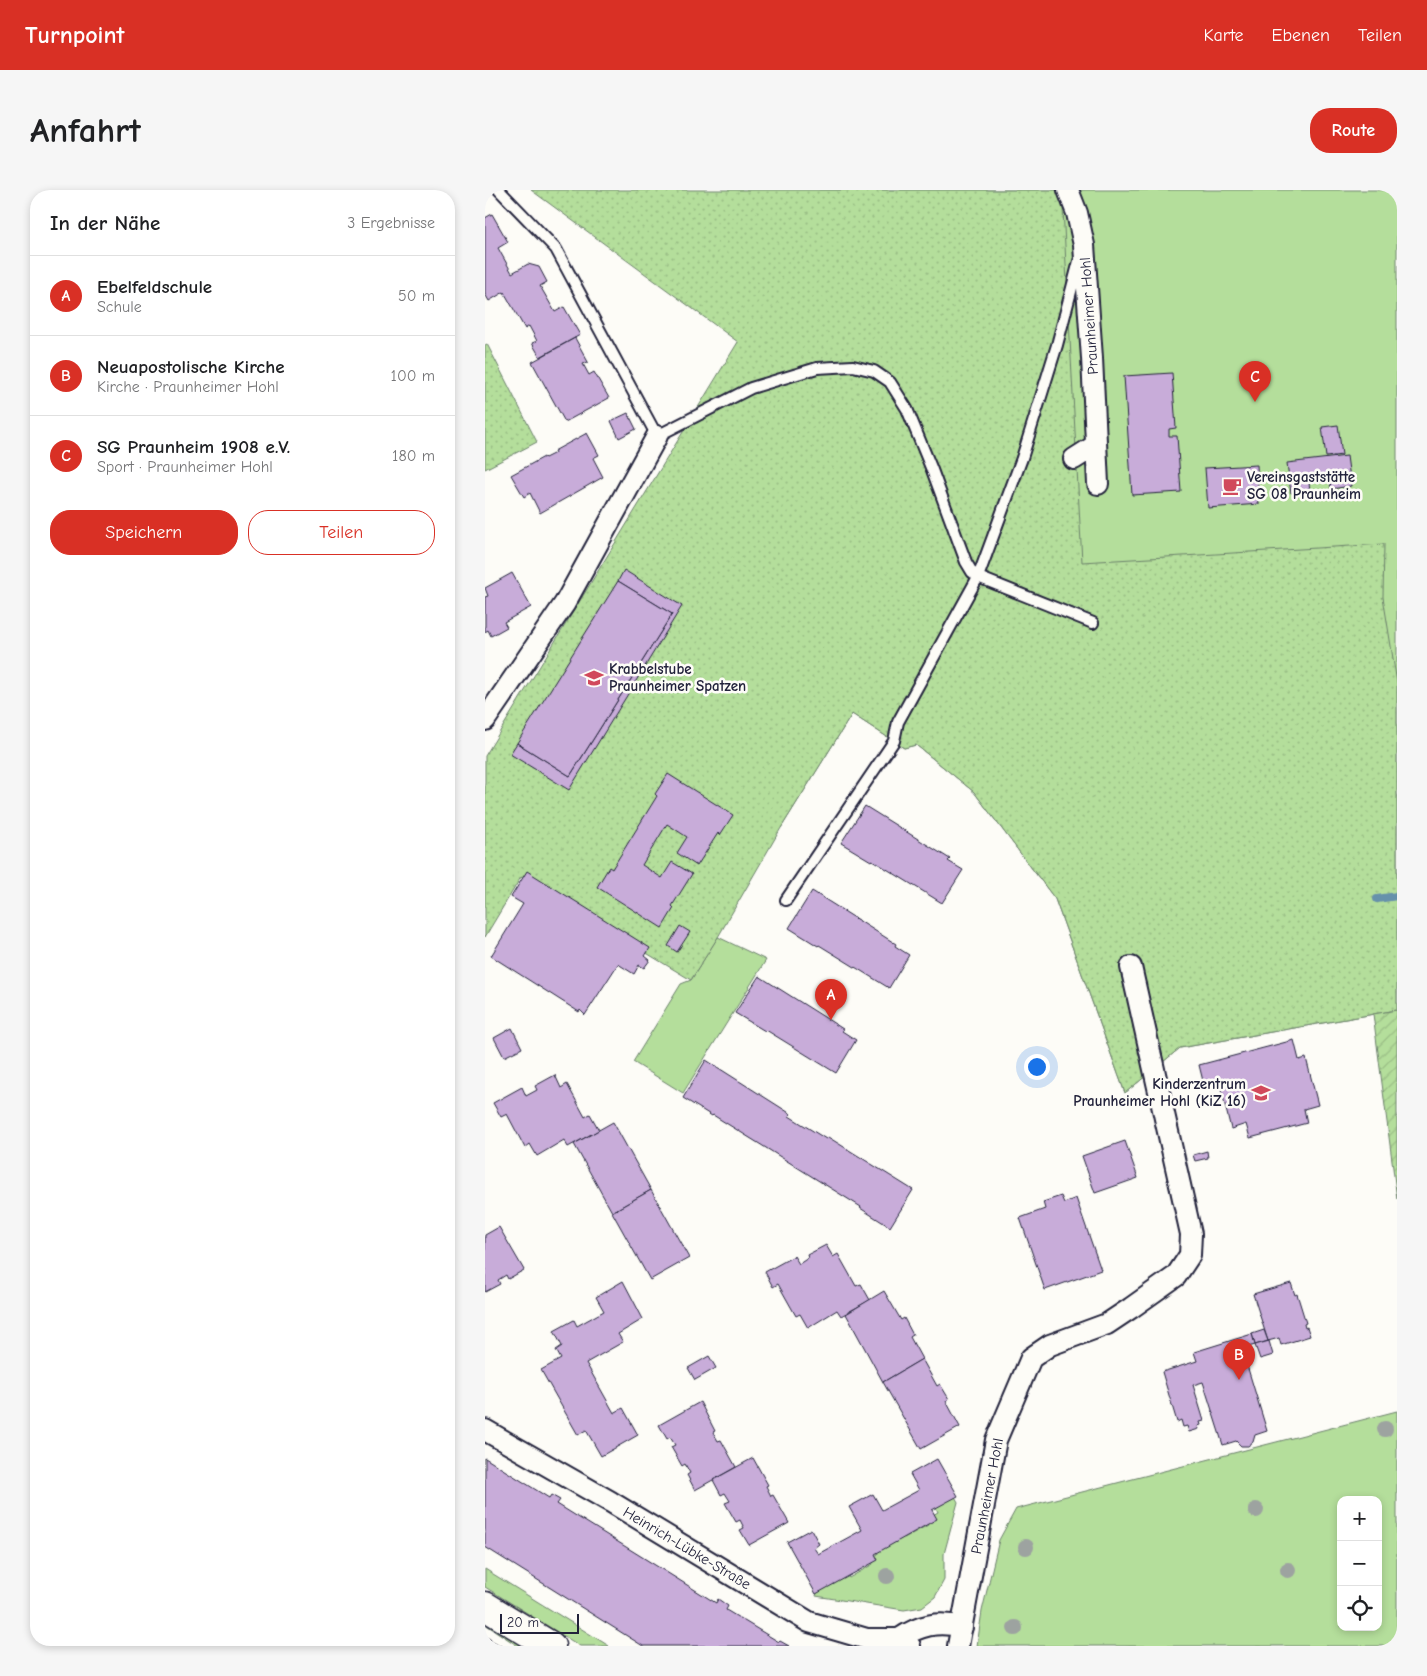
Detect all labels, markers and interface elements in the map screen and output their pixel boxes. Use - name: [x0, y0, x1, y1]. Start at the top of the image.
- text: Turnpoint: [25, 21, 124, 49]
- text: Karte: [1203, 25, 1244, 46]
- text: Ebenen: [1272, 25, 1330, 46]
- text: Teilen: [1358, 25, 1402, 46]
- button: Route: [1310, 108, 1397, 153]
- text: Anfahrt: [30, 110, 141, 151]
- text: In der Nähe: [50, 211, 160, 235]
- text: 3 Ergebnisse: [347, 214, 435, 232]
- street label: Praunheimer Hohl: [1076, 257, 1102, 375]
- text: Ebelfeldschule: [97, 276, 212, 298]
- text: A: [62, 287, 70, 305]
- text: 50 m: [398, 287, 435, 305]
- text: Schule: [97, 298, 142, 316]
- text: Neuapostolische Kirche: [97, 356, 285, 378]
- pin: C: [1239, 361, 1271, 402]
- text: B: [61, 367, 71, 385]
- text: 100 m: [391, 367, 435, 385]
- text: Kirche · Praunheimer Hohl: [97, 378, 279, 396]
- text: SG Praunheim 1908 e.V.: [97, 436, 290, 458]
- text: C: [61, 447, 71, 465]
- text: 180 m: [392, 447, 435, 465]
- text: Sport · Praunheimer Hohl: [97, 458, 273, 476]
- place label: Vereinsgaststätte SG 08 Praunheim: [1247, 468, 1361, 503]
- cafe icon: Vereinsgaststätte SG 08 Praunheim: [1221, 475, 1243, 497]
- button: Speichern: [50, 510, 238, 555]
- button: Teilen: [248, 510, 435, 555]
- place label: Krabbelstube Praunheimer Spatzen: [609, 660, 746, 695]
- school or university icon: Krabbelstube Praunheimer Spatzen: [583, 667, 605, 689]
- pin: A: [815, 979, 847, 1020]
- your location: [1024, 1054, 1050, 1080]
- place label: Kinderzentrum Praunheimer Hohl (KiZ 16): [1073, 1075, 1246, 1110]
- school or university icon: Kinderzentrum Praunheimer Hohl (KiZ 16): [1250, 1082, 1272, 1104]
- pin: B: [1223, 1339, 1255, 1380]
- street label: Praunheimer Hohl: [967, 1436, 1007, 1556]
- map controls: [1337, 1496, 1382, 1631]
- button: +: [1337, 1496, 1382, 1541]
- street label: Heinrich-Lübke-Straße: [620, 1503, 754, 1593]
- button: −: [1337, 1541, 1382, 1586]
- button: locate: [1337, 1586, 1382, 1631]
- scale bar: [500, 1611, 579, 1634]
- text: 20 m: [507, 1614, 539, 1631]

